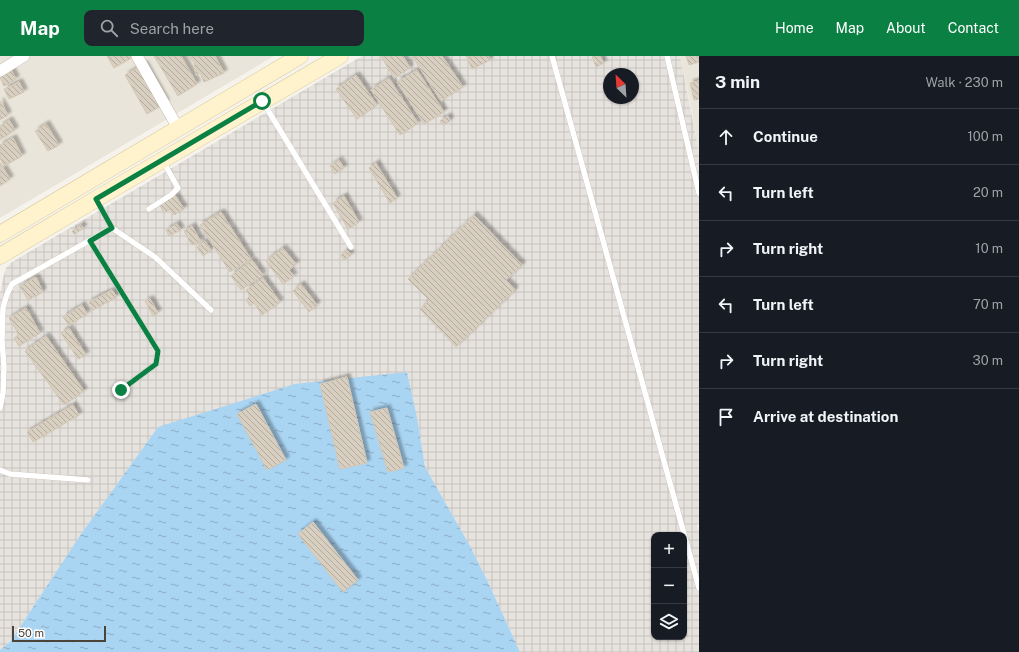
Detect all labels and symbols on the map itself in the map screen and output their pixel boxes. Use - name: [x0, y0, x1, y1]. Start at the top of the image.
- north arrow: [603, 68, 639, 104]
- route start: [253, 92, 271, 110]
- route end: [112, 381, 130, 399]
- scale bar: [12, 624, 106, 643]

